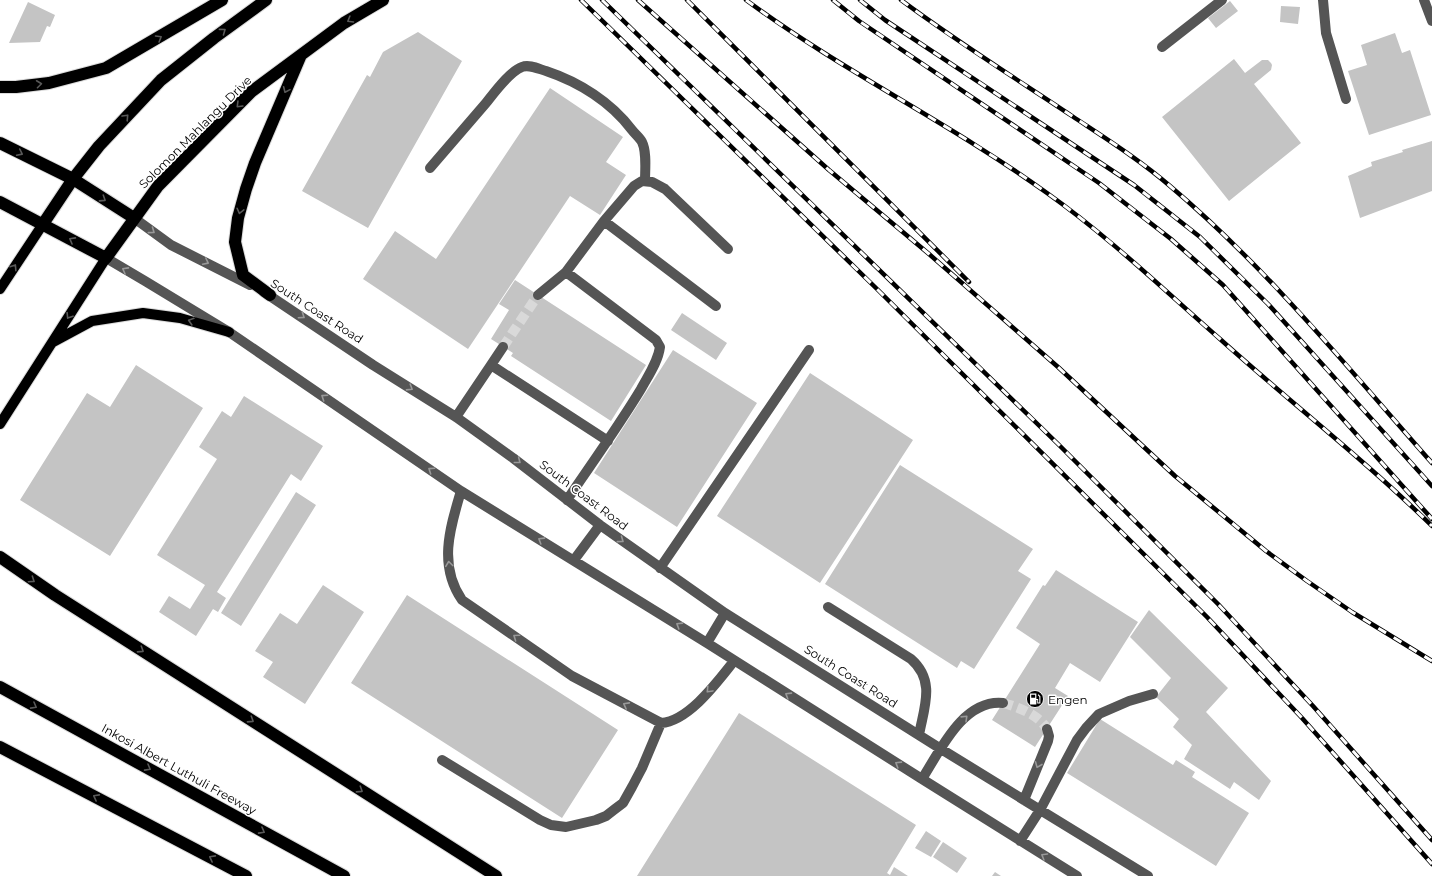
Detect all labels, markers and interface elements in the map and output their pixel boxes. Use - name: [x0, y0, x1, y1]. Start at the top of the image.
- one-way arrow: [347, 15, 354, 23]
- one-way arrow: [219, 28, 226, 36]
- one-way arrow: [155, 35, 162, 43]
- street label: Solomon Mahlangu Drive: [136, 73, 254, 191]
- one-way arrow: [36, 80, 42, 89]
- one-way arrow: [283, 85, 291, 93]
- one-way arrow: [236, 100, 244, 108]
- one-way arrow: [121, 114, 129, 122]
- one-way arrow: [16, 149, 24, 156]
- one-way arrow: [99, 194, 106, 201]
- one-way arrow: [237, 208, 245, 214]
- one-way arrow: [148, 227, 155, 234]
- one-way arrow: [68, 237, 76, 244]
- one-way arrow: [201, 258, 209, 265]
- one-way arrow: [9, 264, 17, 271]
- one-way arrow: [122, 267, 130, 274]
- street label: South Coast Road: [268, 276, 366, 346]
- one-way arrow: [66, 312, 73, 319]
- one-way arrow: [298, 312, 305, 319]
- one-way arrow: [188, 317, 195, 326]
- one-way arrow: [406, 383, 413, 391]
- one-way arrow: [321, 395, 328, 402]
- one-way arrow: [513, 457, 520, 464]
- street label: South Coast Road: [537, 457, 631, 533]
- one-way arrow: [428, 468, 435, 475]
- one-way arrow: [617, 535, 624, 543]
- one-way arrow: [538, 537, 545, 545]
- one-way arrow: [445, 561, 454, 567]
- one-way arrow: [28, 575, 35, 583]
- one-way arrow: [676, 623, 683, 630]
- one-way arrow: [513, 635, 520, 642]
- street label: South Coast Road: [802, 641, 900, 711]
- one-way arrow: [137, 646, 144, 653]
- one-way arrow: [706, 685, 714, 693]
- fuel station icon: Engen: [1025, 689, 1045, 709]
- place label: Engen: [1048, 692, 1088, 707]
- one-way arrow: [786, 693, 793, 700]
- one-way arrow: [30, 701, 37, 708]
- one-way arrow: [623, 702, 630, 709]
- one-way arrow: [246, 716, 253, 723]
- one-way arrow: [960, 716, 967, 723]
- street label: Inkosi Albert Luthuli Freeway: [99, 720, 259, 818]
- one-way arrow: [1035, 761, 1043, 768]
- one-way arrow: [895, 762, 902, 769]
- one-way arrow: [144, 764, 151, 771]
- one-way arrow: [356, 786, 363, 793]
- one-way arrow: [93, 795, 101, 802]
- one-way arrow: [258, 826, 265, 834]
- one-way arrow: [1041, 853, 1048, 860]
- one-way arrow: [208, 855, 216, 863]

